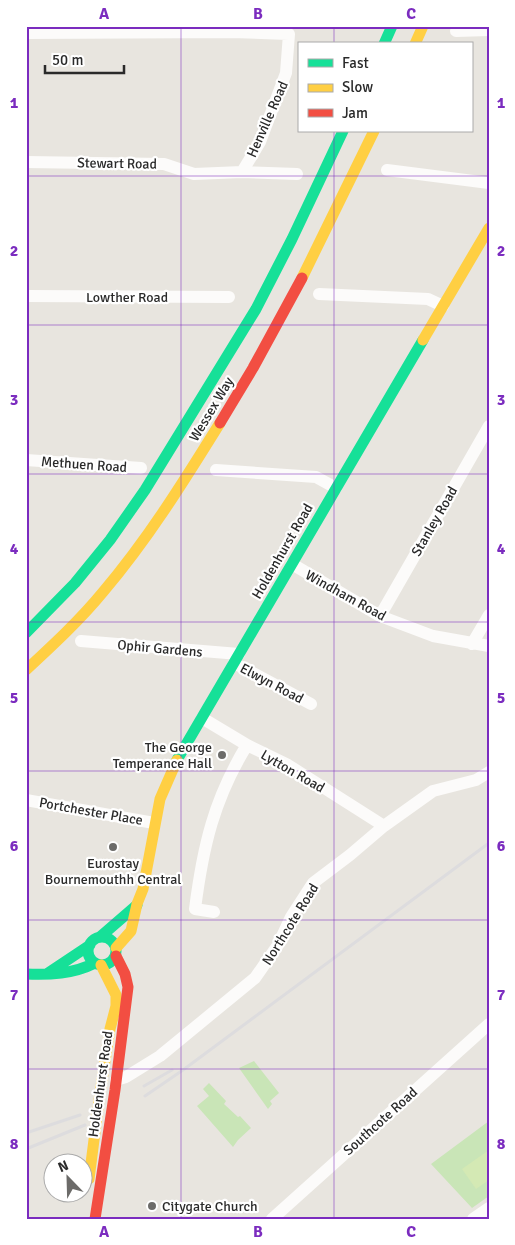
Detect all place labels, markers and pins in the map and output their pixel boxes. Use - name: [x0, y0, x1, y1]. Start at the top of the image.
- place label: The George Temperance Hall: [113, 739, 212, 772]
- marker: The George Temperance Hall: [216, 749, 228, 761]
- marker: Eurostay Bournemouthh Central: [107, 841, 119, 853]
- place label: Eurostay Bournemouthh Central: [45, 855, 181, 888]
- place label: Citygate Church: [162, 1198, 258, 1215]
- marker: Citygate Church: [146, 1200, 158, 1212]

